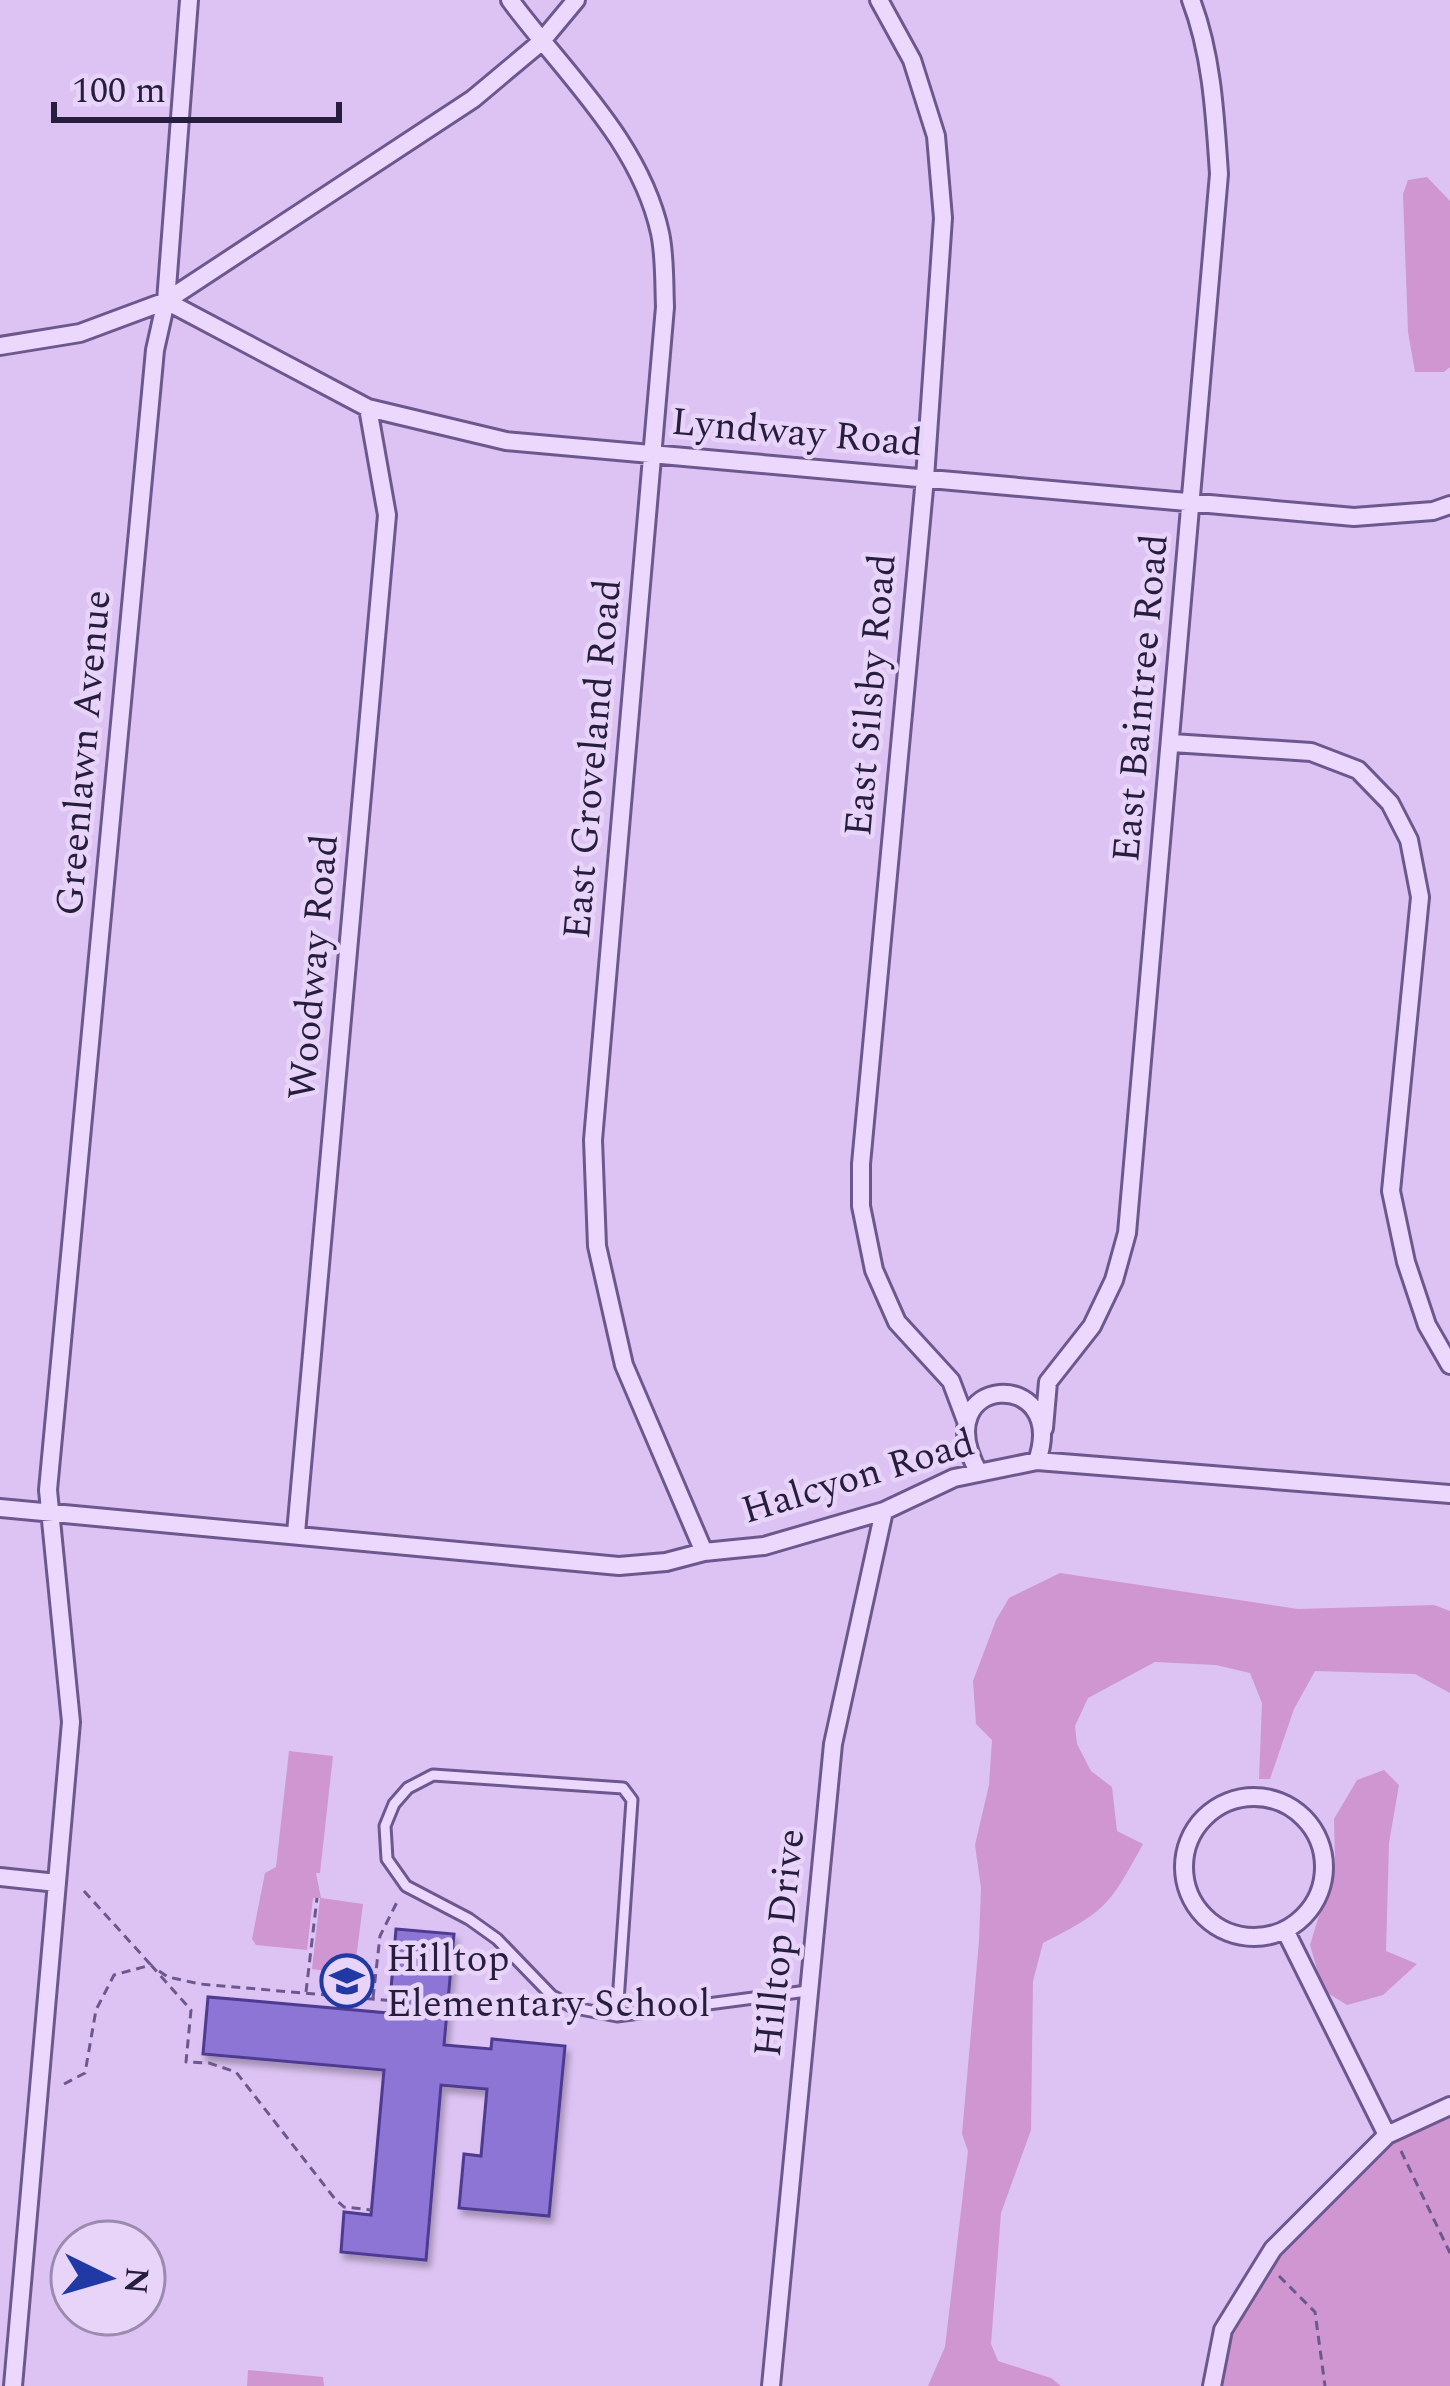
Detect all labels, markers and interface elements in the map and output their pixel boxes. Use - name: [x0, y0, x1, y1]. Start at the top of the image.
- scale bar: [54, 48, 339, 122]
- text: 100 m: [72, 64, 166, 119]
- street label: Lyndway Road: [669, 393, 925, 473]
- street label: East Baintree Road: [1097, 531, 1185, 865]
- street label: East Silsby Road: [829, 551, 913, 839]
- street label: East Groveland Road: [548, 576, 638, 942]
- street label: Greenlawn Avenue: [40, 588, 128, 918]
- street label: Woodway Road: [273, 832, 355, 1102]
- street label: Halcyon Road: [734, 1414, 982, 1540]
- street label: Hilltop Drive: [739, 1826, 821, 2060]
- place label: Hilltop Elementary School: [386, 1930, 710, 2034]
- school or university icon: Hilltop Elementary School: [319, 1953, 375, 2009]
- north arrow: [48, 2218, 168, 2338]
- text: N: [110, 2265, 162, 2296]

